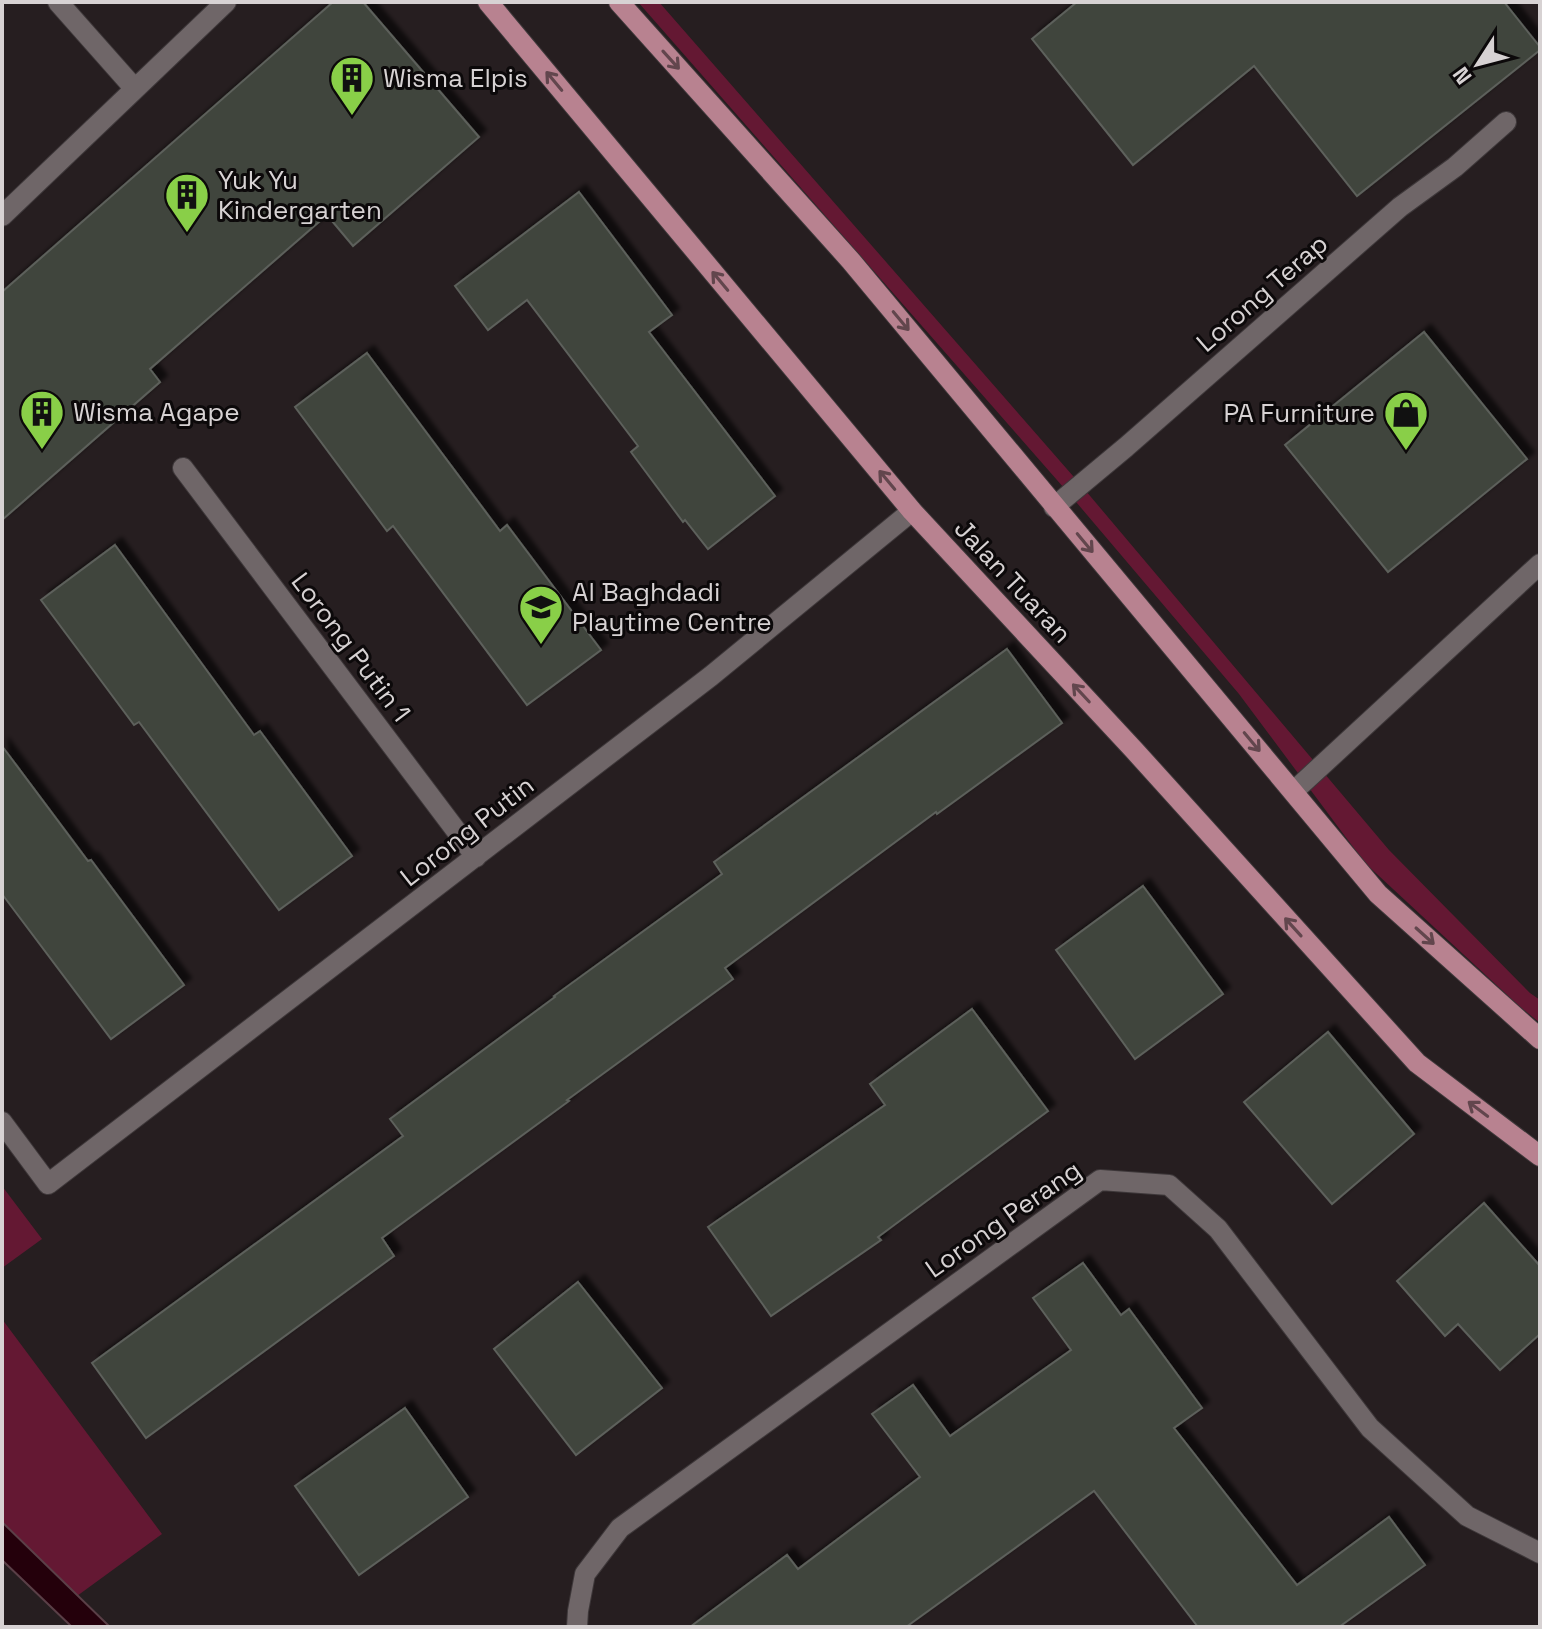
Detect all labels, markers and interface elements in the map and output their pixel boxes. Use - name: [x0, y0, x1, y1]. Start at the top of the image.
- north arrow: [1438, 24, 1518, 104]
- one-way arrow: [662, 50, 680, 70]
- building icon: Wisma Elpis: [328, 54, 376, 117]
- place label: Wisma Elpis: [383, 61, 528, 95]
- text: N: [1446, 62, 1477, 90]
- one-way arrow: [545, 71, 563, 92]
- place label: Yuk Yu Kindergarten: [218, 163, 382, 227]
- building icon: Yuk Yu Kindergarten: [163, 171, 211, 234]
- street label: Lorong Terap: [1189, 227, 1335, 359]
- one-way arrow: [711, 271, 729, 291]
- one-way arrow: [892, 311, 910, 331]
- building icon: Wisma Agape: [18, 388, 66, 451]
- shop icon: PA Furniture: [1382, 389, 1430, 452]
- place label: Wisma Agape: [73, 395, 240, 429]
- place label: PA Furniture: [1223, 396, 1375, 430]
- one-way arrow: [878, 471, 896, 491]
- street label: Jalan Tuaran: [947, 512, 1079, 650]
- one-way arrow: [1076, 532, 1094, 553]
- street label: Lorong Putin 1: [284, 566, 418, 728]
- place label: Al Baghdadi Playtime Centre: [572, 575, 772, 639]
- school or university icon: Al Baghdadi Playtime Centre: [517, 583, 565, 646]
- one-way arrow: [1073, 683, 1091, 703]
- one-way arrow: [1243, 731, 1261, 751]
- street label: Lorong Putin: [393, 768, 541, 894]
- one-way arrow: [1285, 917, 1303, 937]
- one-way arrow: [1414, 926, 1434, 944]
- one-way arrow: [1468, 1100, 1489, 1117]
- street label: Lorong Perang: [919, 1153, 1087, 1285]

